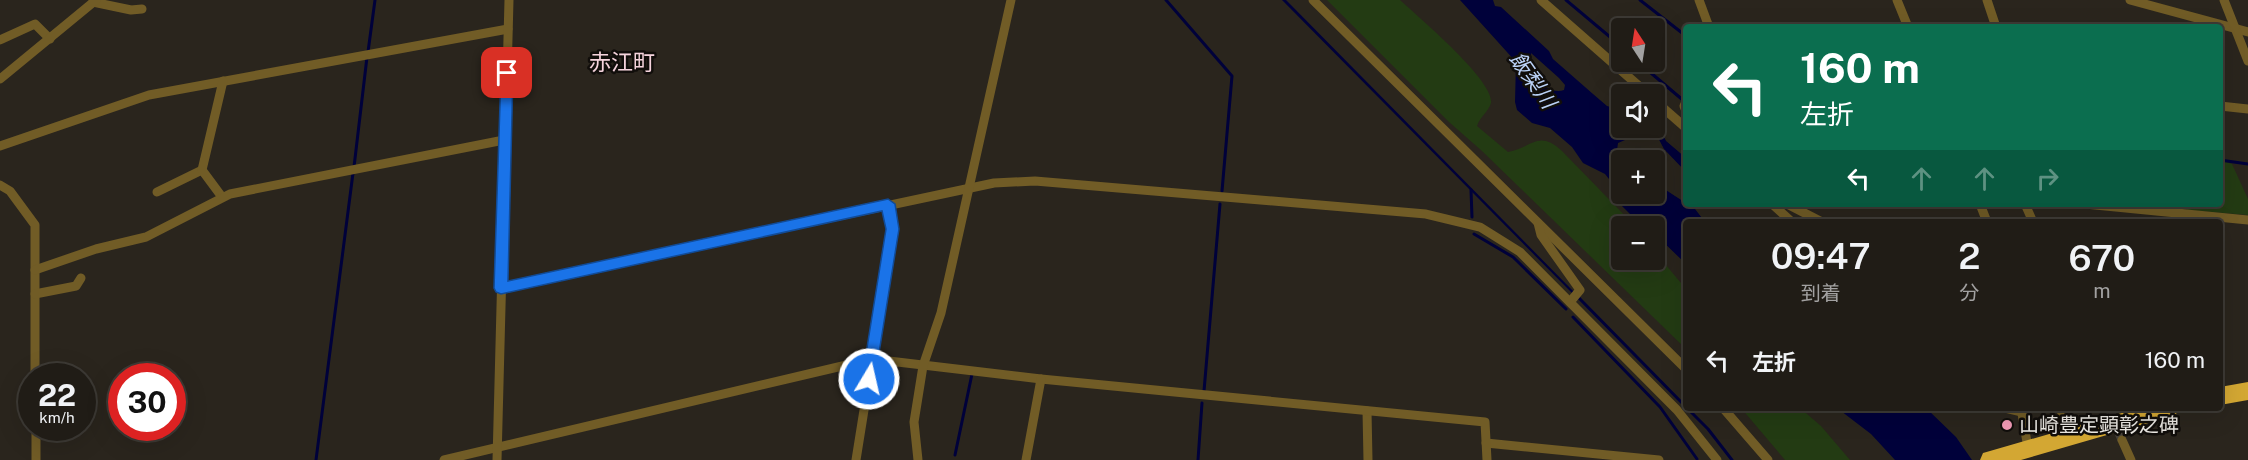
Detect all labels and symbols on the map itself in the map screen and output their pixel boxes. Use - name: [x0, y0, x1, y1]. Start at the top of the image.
- north arrow: [1611, 18, 1665, 72]
- pin: [481, 47, 532, 98]
- water label: 飯梨川: [1505, 47, 1562, 115]
- district label: 赤江町: [589, 49, 655, 75]
- position arrow: [837, 347, 901, 411]
- speed limit sign: 30: [108, 363, 186, 441]
- place label: 山崎豊定顕彰之碑: [2019, 413, 2179, 437]
- marker: 山崎豊定顕彰之碑: [2000, 418, 2014, 432]

